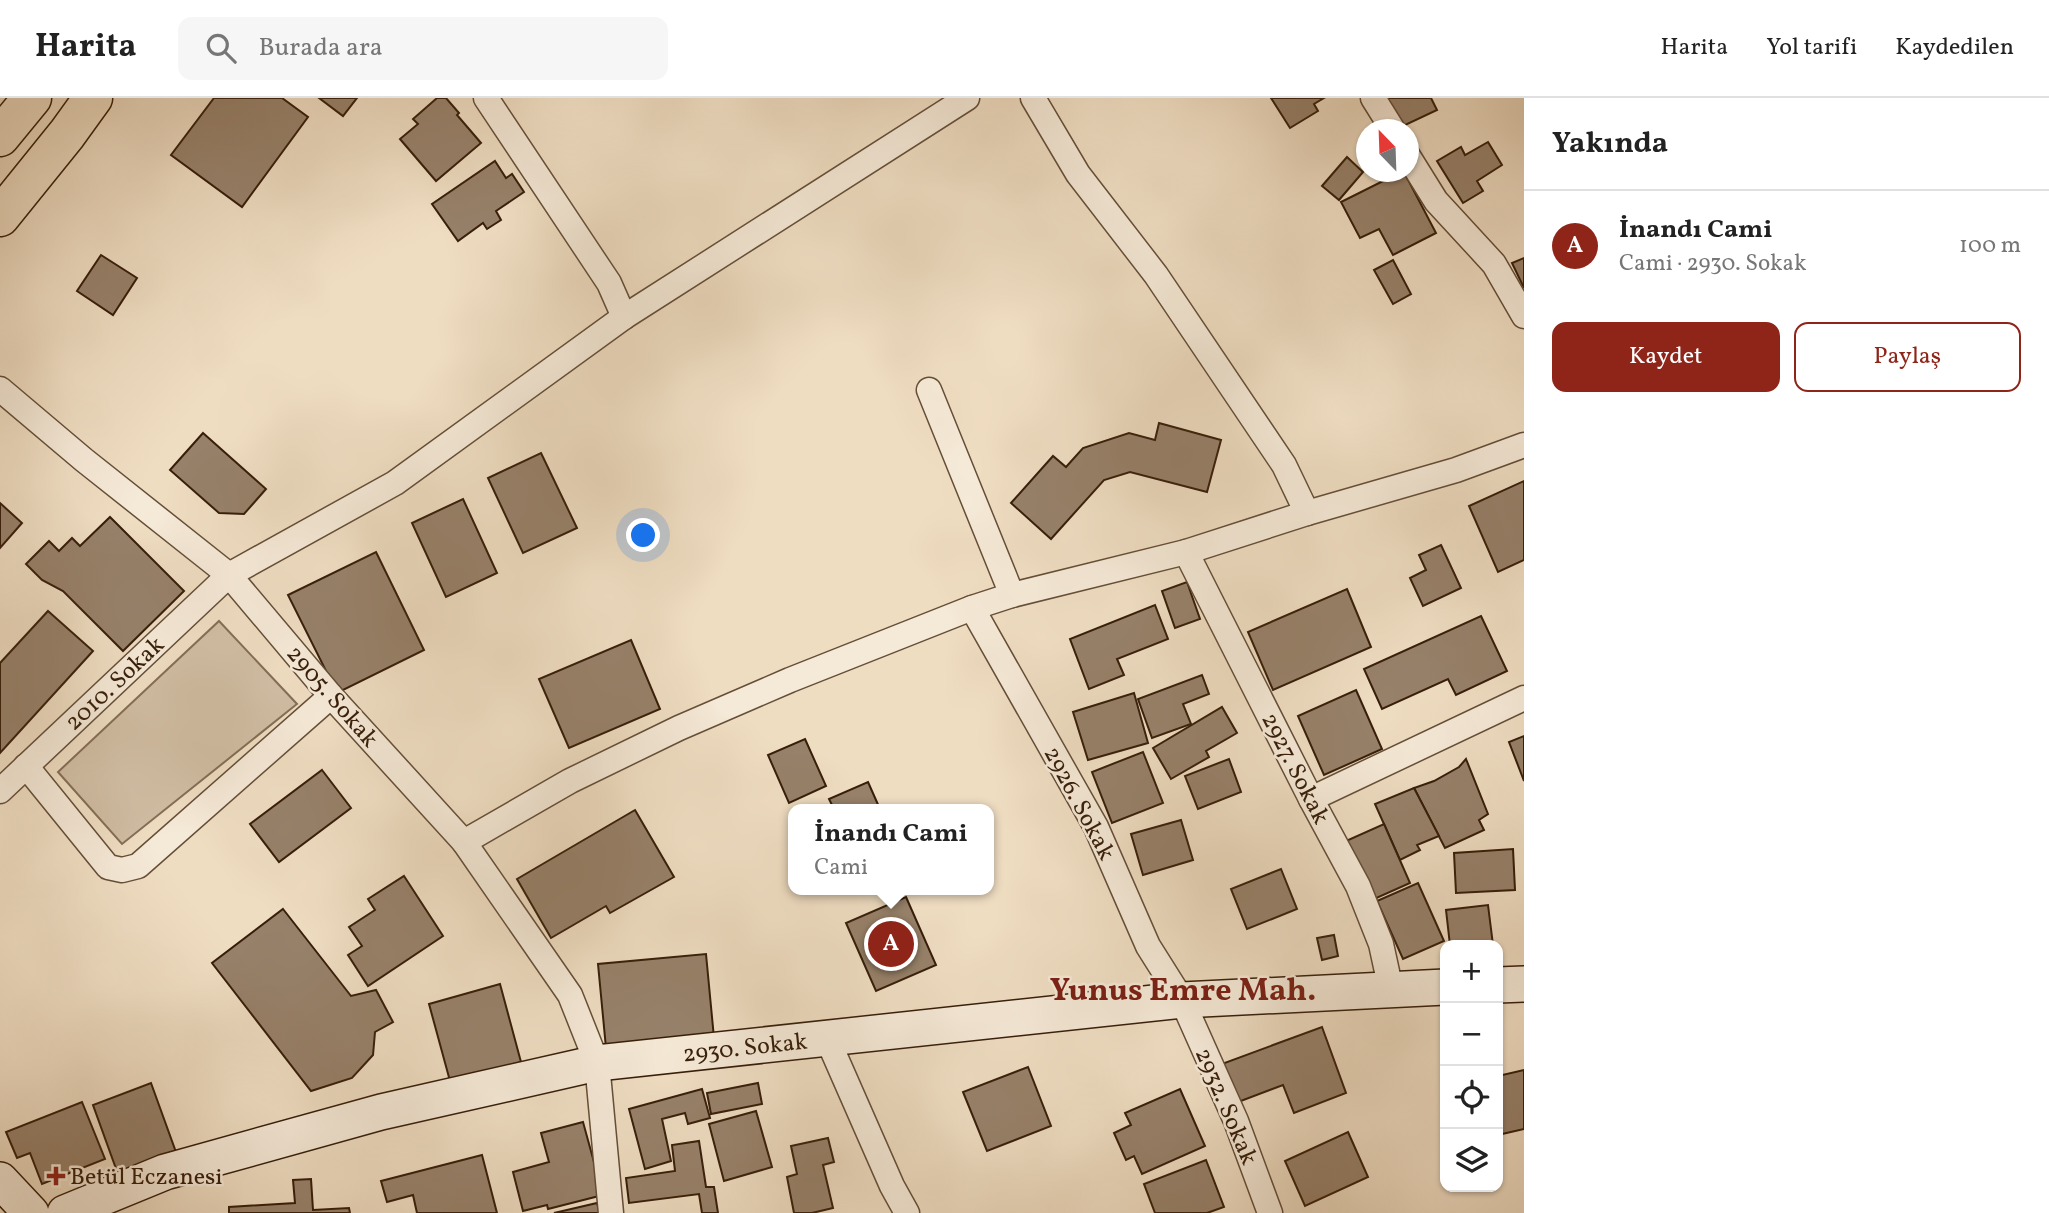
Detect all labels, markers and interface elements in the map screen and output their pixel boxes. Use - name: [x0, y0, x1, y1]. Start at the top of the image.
- search box: [178, 17, 668, 80]
- text: Harita: [35, 25, 136, 71]
- icon: search: [202, 29, 240, 67]
- text: Burada ara: [258, 30, 383, 66]
- text: Harita: [1661, 31, 1728, 65]
- text: Yol tarifi: [1766, 31, 1857, 65]
- text: Kaydedilen: [1895, 31, 2014, 65]
- north arrow: [1356, 119, 1419, 182]
- text: Yakında: [1552, 123, 1668, 165]
- text: İnandı Cami: [1619, 212, 1772, 248]
- text: A: [1567, 230, 1583, 262]
- text: 100 m: [1959, 230, 2021, 262]
- text: Cami · 2930. Sokak: [1619, 248, 1806, 280]
- button: Kaydet: [1552, 322, 1780, 392]
- button: Paylaş: [1794, 322, 2021, 392]
- your location: [626, 518, 660, 552]
- street label: 2010. Sokak: [58, 629, 173, 740]
- street label: 2905. Sokak: [277, 639, 386, 756]
- street label: 2927. Sokak: [1252, 707, 1337, 831]
- street label: 2926. Sokak: [1034, 741, 1122, 867]
- popup: [788, 804, 994, 895]
- text: İnandı Cami: [814, 816, 968, 852]
- text: Cami: [814, 852, 868, 884]
- pin: A: [868, 918, 914, 970]
- map controls: [1440, 940, 1503, 1192]
- button: +: [1440, 940, 1503, 1003]
- district label: Yunus Emre Mah.: [1050, 970, 1316, 1014]
- button: −: [1440, 1003, 1503, 1066]
- street label: 2930. Sokak: [681, 1026, 809, 1072]
- street label: 2932. Sokak: [1185, 1043, 1265, 1171]
- button: locate: [1440, 1066, 1503, 1129]
- button: layers: [1440, 1129, 1503, 1192]
- place label: Betül Eczanesi: [70, 1161, 223, 1195]
- marker: Betül Eczanesi: [48, 1168, 64, 1184]

